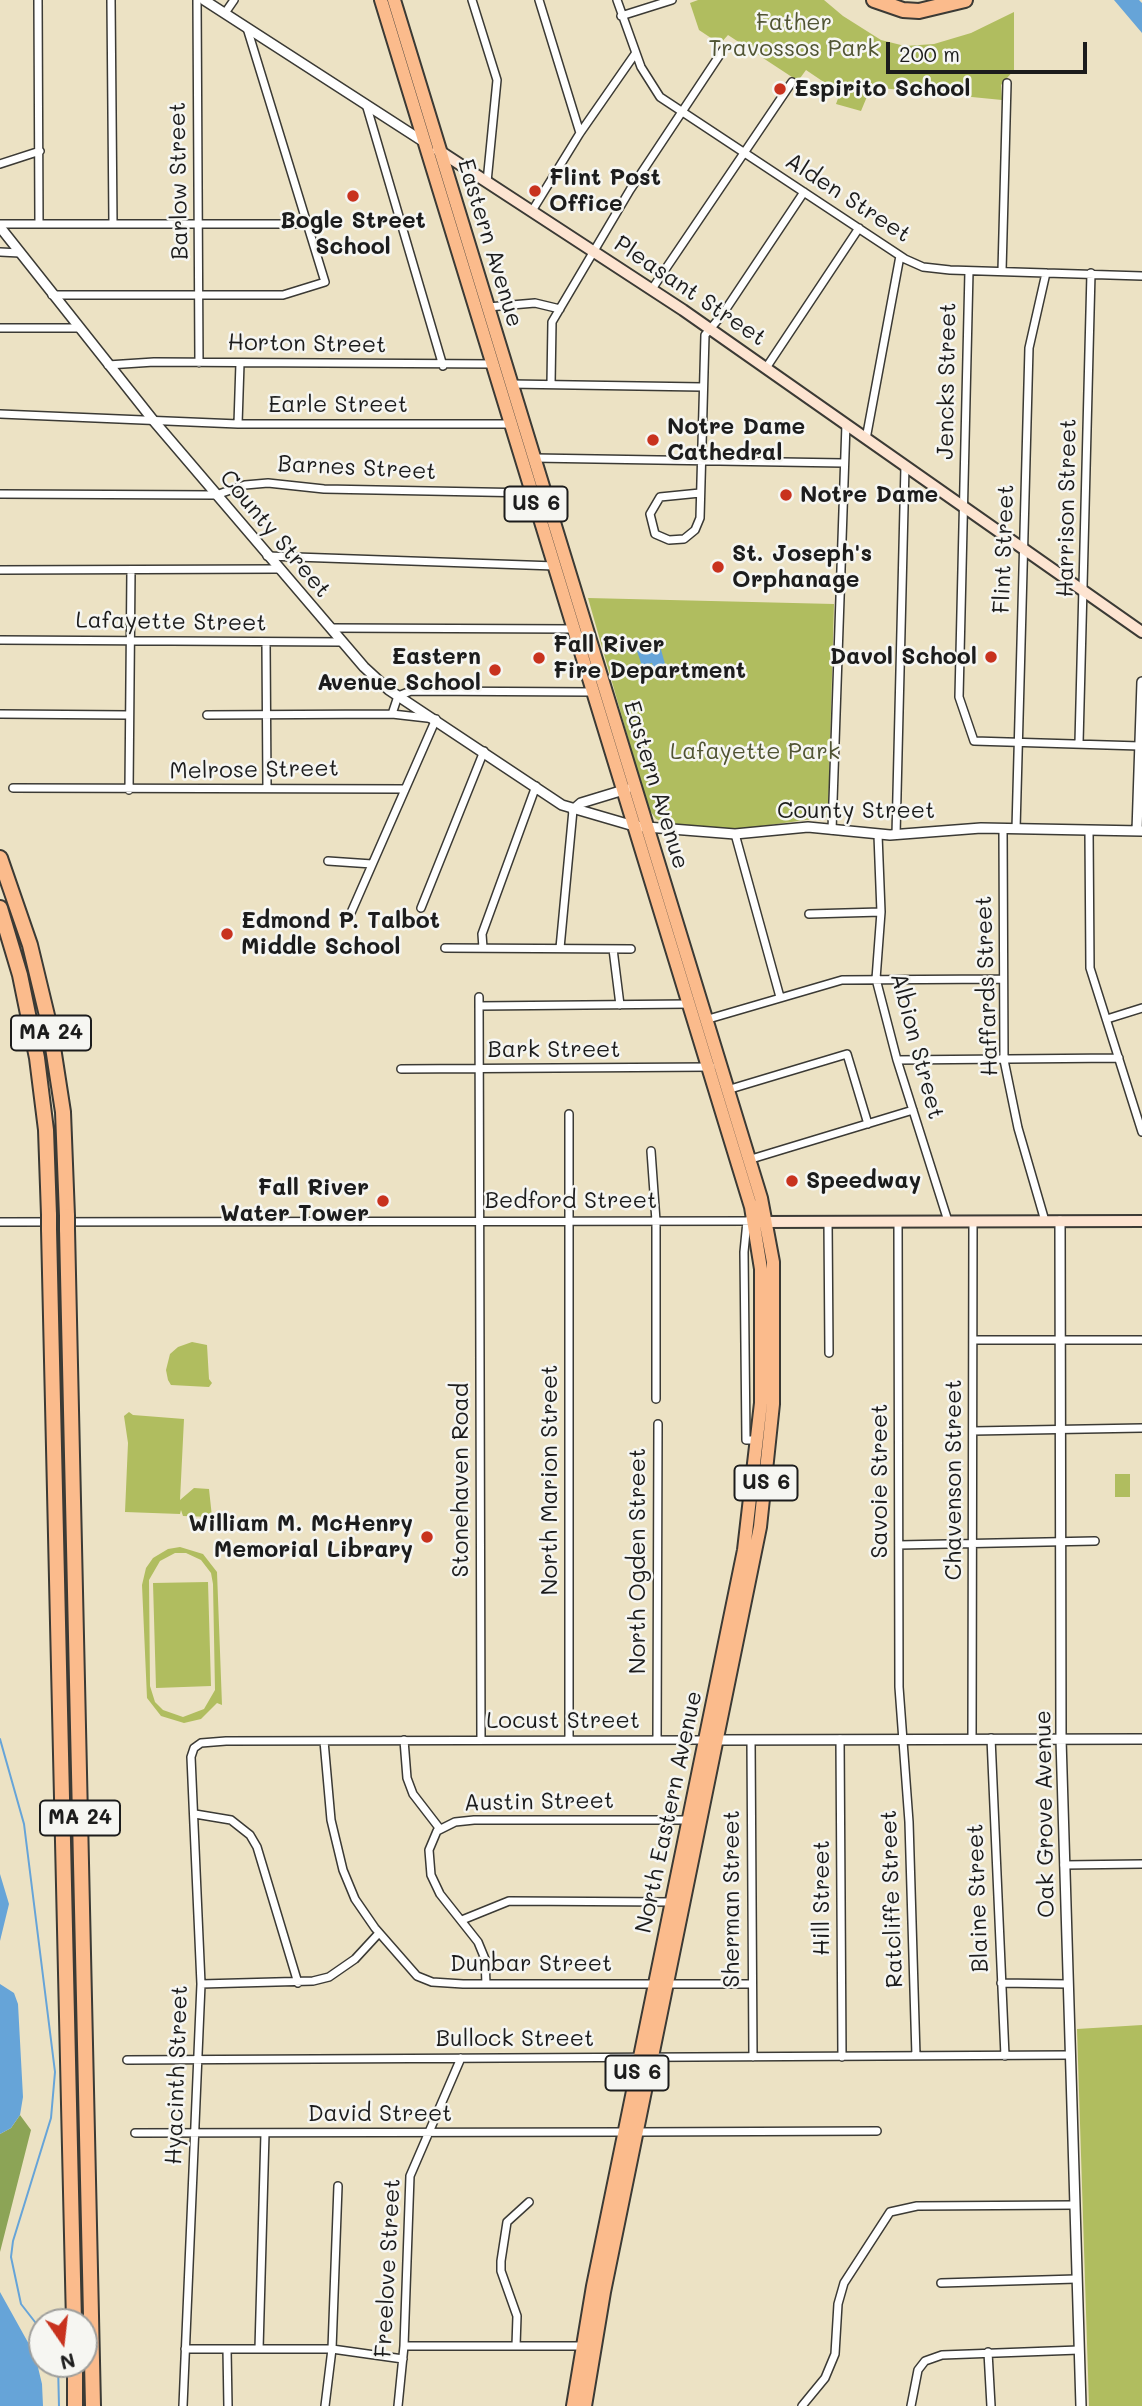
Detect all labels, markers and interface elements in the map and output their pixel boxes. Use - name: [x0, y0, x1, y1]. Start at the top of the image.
- park label: Father Travossos Park: [708, 9, 880, 63]
- scale bar: [890, 28, 1091, 72]
- text: 200 m: [899, 40, 960, 67]
- place label: Espirito School: [794, 75, 970, 103]
- marker: Espirito School: [772, 81, 788, 97]
- street label: Barlow Street: [164, 102, 194, 260]
- street label: Alden Street: [780, 147, 916, 249]
- street label: Eastern Avenue: [451, 156, 529, 330]
- place label: Flint Post Office: [549, 164, 661, 218]
- marker: Flint Post Office: [527, 183, 543, 199]
- marker: Bogle Street School: [345, 188, 361, 204]
- place label: Bogle Street School: [280, 207, 426, 261]
- street label: Pleasant Street: [609, 230, 771, 352]
- street label: Jencks Street: [932, 302, 962, 460]
- street label: Horton Street: [227, 329, 387, 359]
- street label: Earle Street: [268, 391, 408, 419]
- place label: Notre Dame Cathedral: [667, 413, 805, 467]
- street label: Harrison Street: [1052, 418, 1082, 598]
- marker: Notre Dame Cathedral: [645, 432, 661, 448]
- street label: Barnes Street: [277, 450, 437, 486]
- street label: County Street: [214, 465, 336, 603]
- place label: Notre Dame: [800, 481, 938, 509]
- street label: Flint Street: [988, 484, 1020, 614]
- road number: US 6: [504, 486, 568, 522]
- marker: Notre Dame: [778, 487, 794, 503]
- place label: St. Joseph's Orphanage: [732, 540, 872, 594]
- marker: St. Joseph's Orphanage: [710, 559, 726, 575]
- street label: Lafayette Street: [75, 607, 267, 637]
- place label: Fall River Fire Department: [553, 631, 746, 685]
- place label: Eastern Avenue School: [317, 643, 481, 697]
- place label: Davol School: [830, 643, 977, 671]
- marker: Davol School: [983, 649, 999, 665]
- marker: Fall River Fire Department: [531, 650, 547, 666]
- marker: Eastern Avenue School: [487, 662, 503, 678]
- street label: Eastern Avenue: [617, 698, 695, 872]
- park label: Lafayette Park: [670, 738, 840, 766]
- street label: Melrose Street: [169, 755, 339, 785]
- street label: County Street: [777, 797, 935, 825]
- street label: Haffards Street: [970, 895, 1004, 1077]
- place label: Edmond P. Talbot Middle School: [241, 907, 440, 961]
- marker: Edmond P. Talbot Middle School: [219, 926, 235, 942]
- street label: Albion Street: [884, 970, 950, 1122]
- road number: MA 24: [11, 1016, 91, 1050]
- street label: Bark Street: [488, 1036, 620, 1064]
- place label: Speedway: [806, 1167, 921, 1195]
- marker: Speedway: [784, 1173, 800, 1189]
- place label: Fall River Water Tower: [220, 1174, 369, 1228]
- street label: Bedford Street: [485, 1187, 657, 1215]
- marker: Fall River Water Tower: [375, 1193, 391, 1209]
- street label: North Marion Street: [536, 1365, 564, 1595]
- street label: Chavenson Street: [940, 1380, 968, 1580]
- street label: Stonehaven Road: [447, 1383, 475, 1577]
- street label: Savoie Street: [866, 1404, 894, 1558]
- street label: North Ogden Street: [624, 1448, 652, 1674]
- road number: US 6: [734, 1466, 798, 1500]
- place label: William M. McHenry Memorial Library: [189, 1510, 413, 1564]
- marker: William M. McHenry Memorial Library: [419, 1529, 435, 1545]
- street label: North Eastern Avenue: [630, 1688, 708, 1936]
- street label: Locust Street: [486, 1707, 640, 1735]
- street label: Oak Grove Avenue: [1029, 1710, 1061, 1918]
- street label: Austin Street: [464, 1787, 614, 1817]
- road number: MA 24: [40, 1800, 120, 1836]
- street label: Ratcliffe Street: [875, 1809, 909, 1989]
- street label: Sherman Street: [718, 1810, 746, 1988]
- street label: Blaine Street: [962, 1823, 994, 1973]
- street label: Hill Street: [808, 1840, 836, 1956]
- street label: Dunbar Street: [450, 1950, 612, 1978]
- street label: Hyacinth Street: [160, 1985, 194, 2165]
- street label: Bullock Street: [436, 2025, 594, 2053]
- road number: US 6: [606, 2056, 668, 2090]
- street label: David Street: [308, 2100, 452, 2128]
- street label: Freelove Street: [370, 2178, 406, 2358]
- north arrow: [28, 2308, 98, 2378]
- text: N: [58, 2348, 78, 2376]

